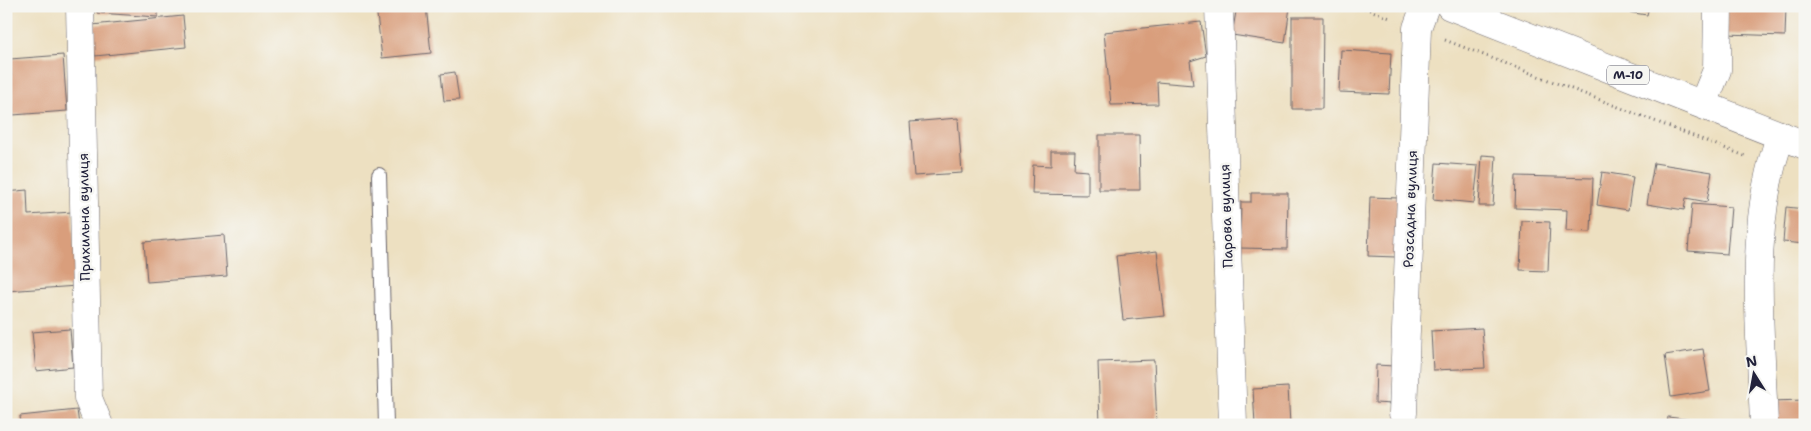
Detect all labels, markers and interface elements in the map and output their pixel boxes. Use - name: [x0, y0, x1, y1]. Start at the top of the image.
- road number: М-10: [1607, 66, 1649, 84]
- street label: Розсадна вулиця: [1399, 150, 1421, 268]
- street label: Прихильна вулиця: [74, 153, 94, 281]
- street label: Парова вулиця: [1215, 164, 1237, 268]
- north arrow: [1728, 348, 1778, 398]
- text: N: [1744, 351, 1759, 371]

